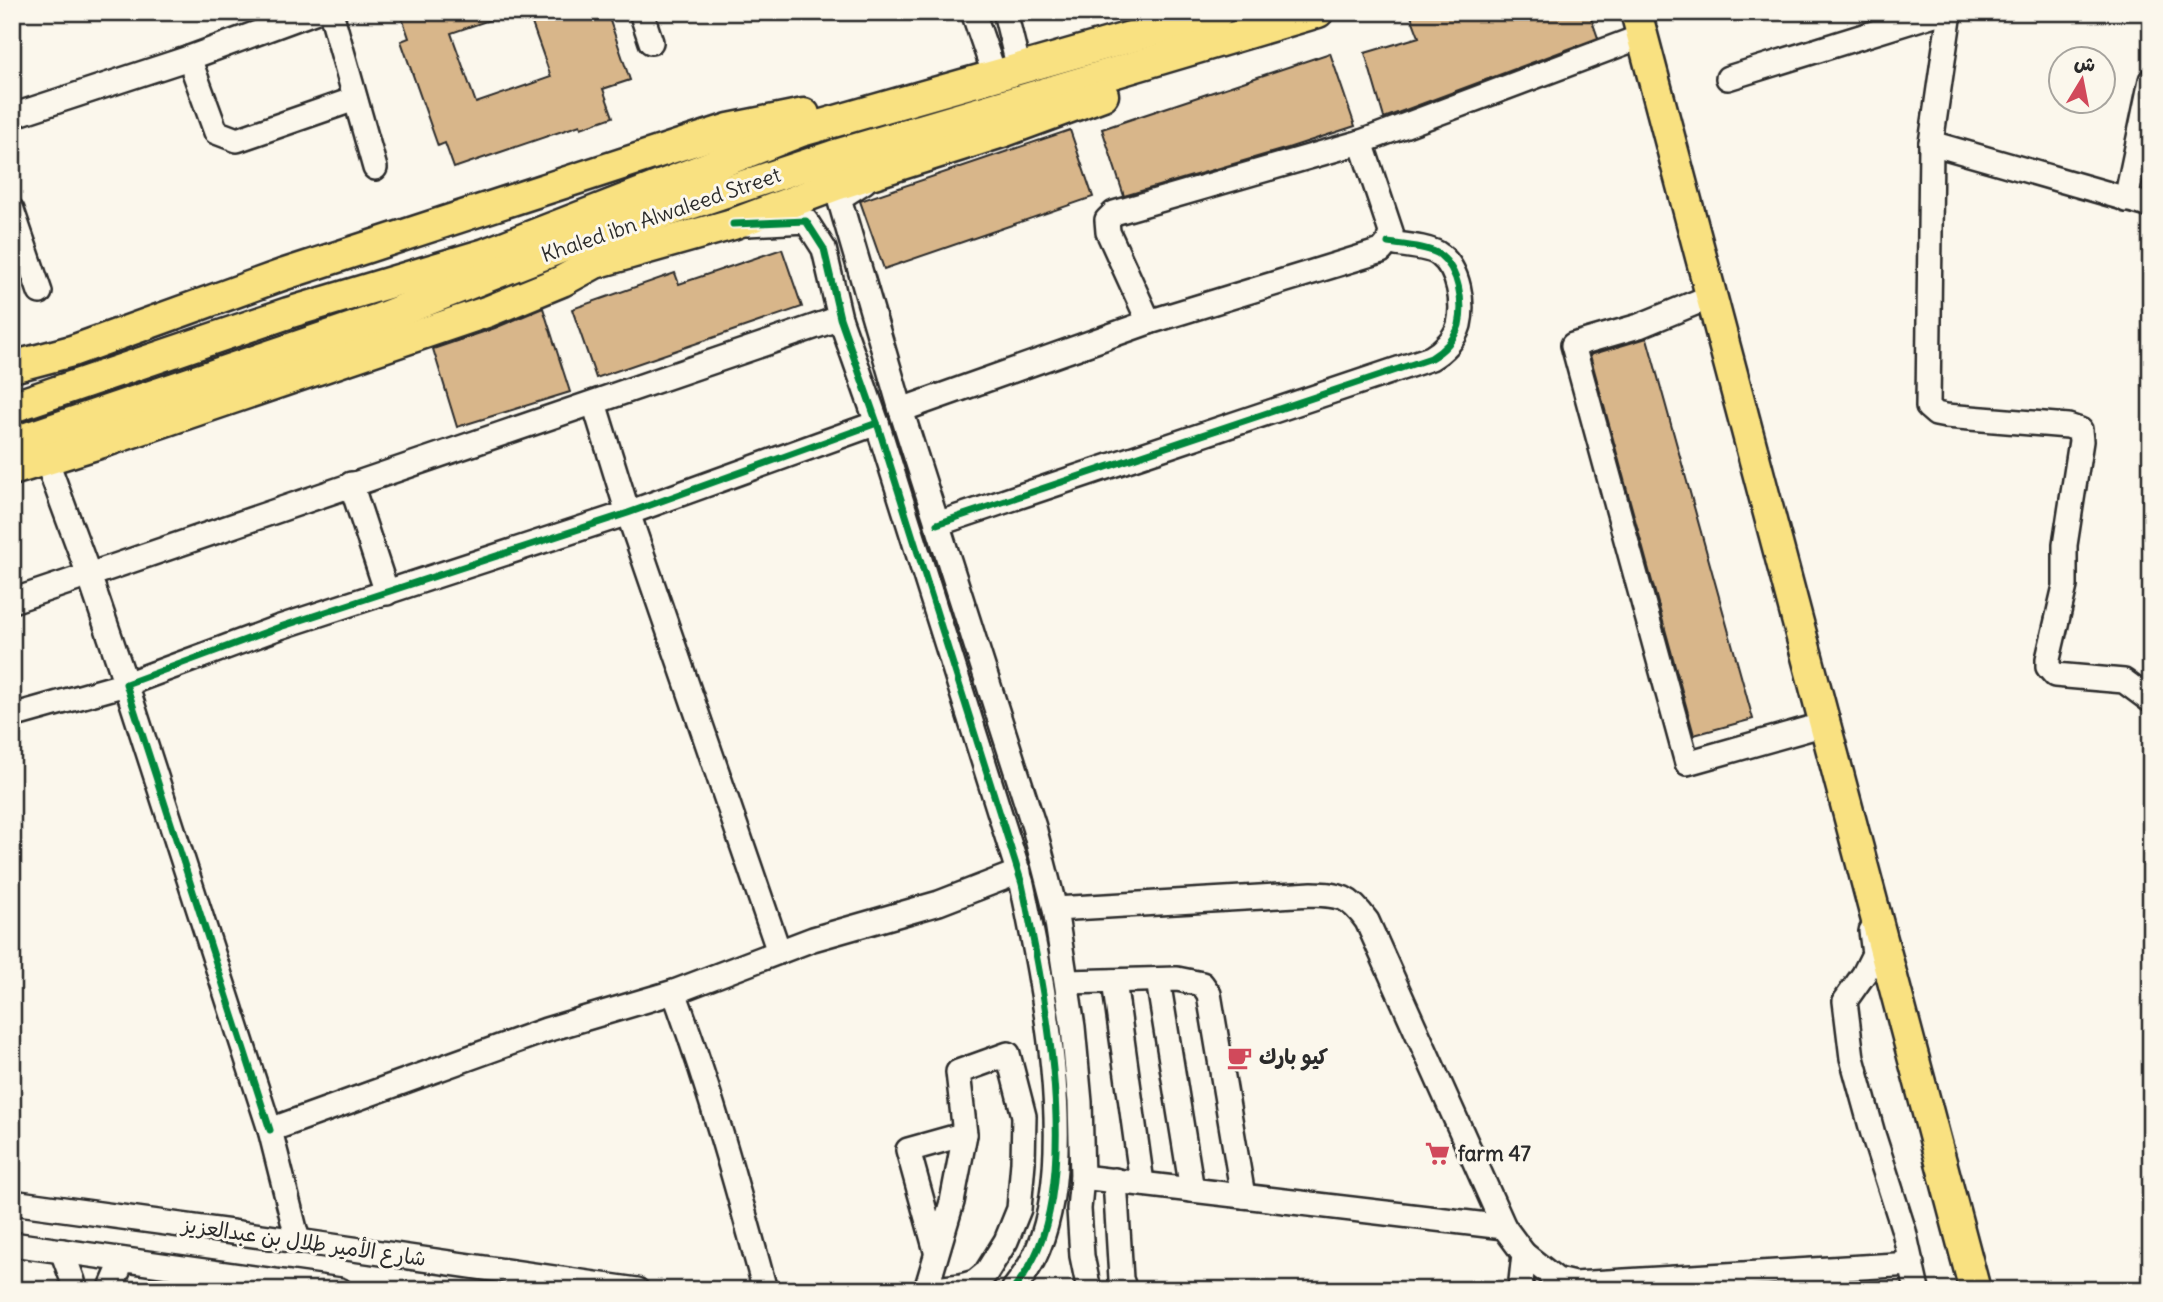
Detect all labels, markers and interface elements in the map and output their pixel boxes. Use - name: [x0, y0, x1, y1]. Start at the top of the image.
- north arrow: [2048, 46, 2118, 116]
- text: ش: [2073, 50, 2097, 77]
- street label: Khaled ibn Alwaleed Street: [538, 161, 784, 268]
- cafe icon: كيو بارك: [1225, 1043, 1253, 1071]
- place label: كيو بارك: [1259, 1043, 1329, 1071]
- supermarket icon: farm 47: [1424, 1140, 1452, 1168]
- place label: farm 47: [1458, 1140, 1531, 1167]
- street label: شارع الأمير طلال بن عبدالعزيز: [178, 1211, 428, 1274]

